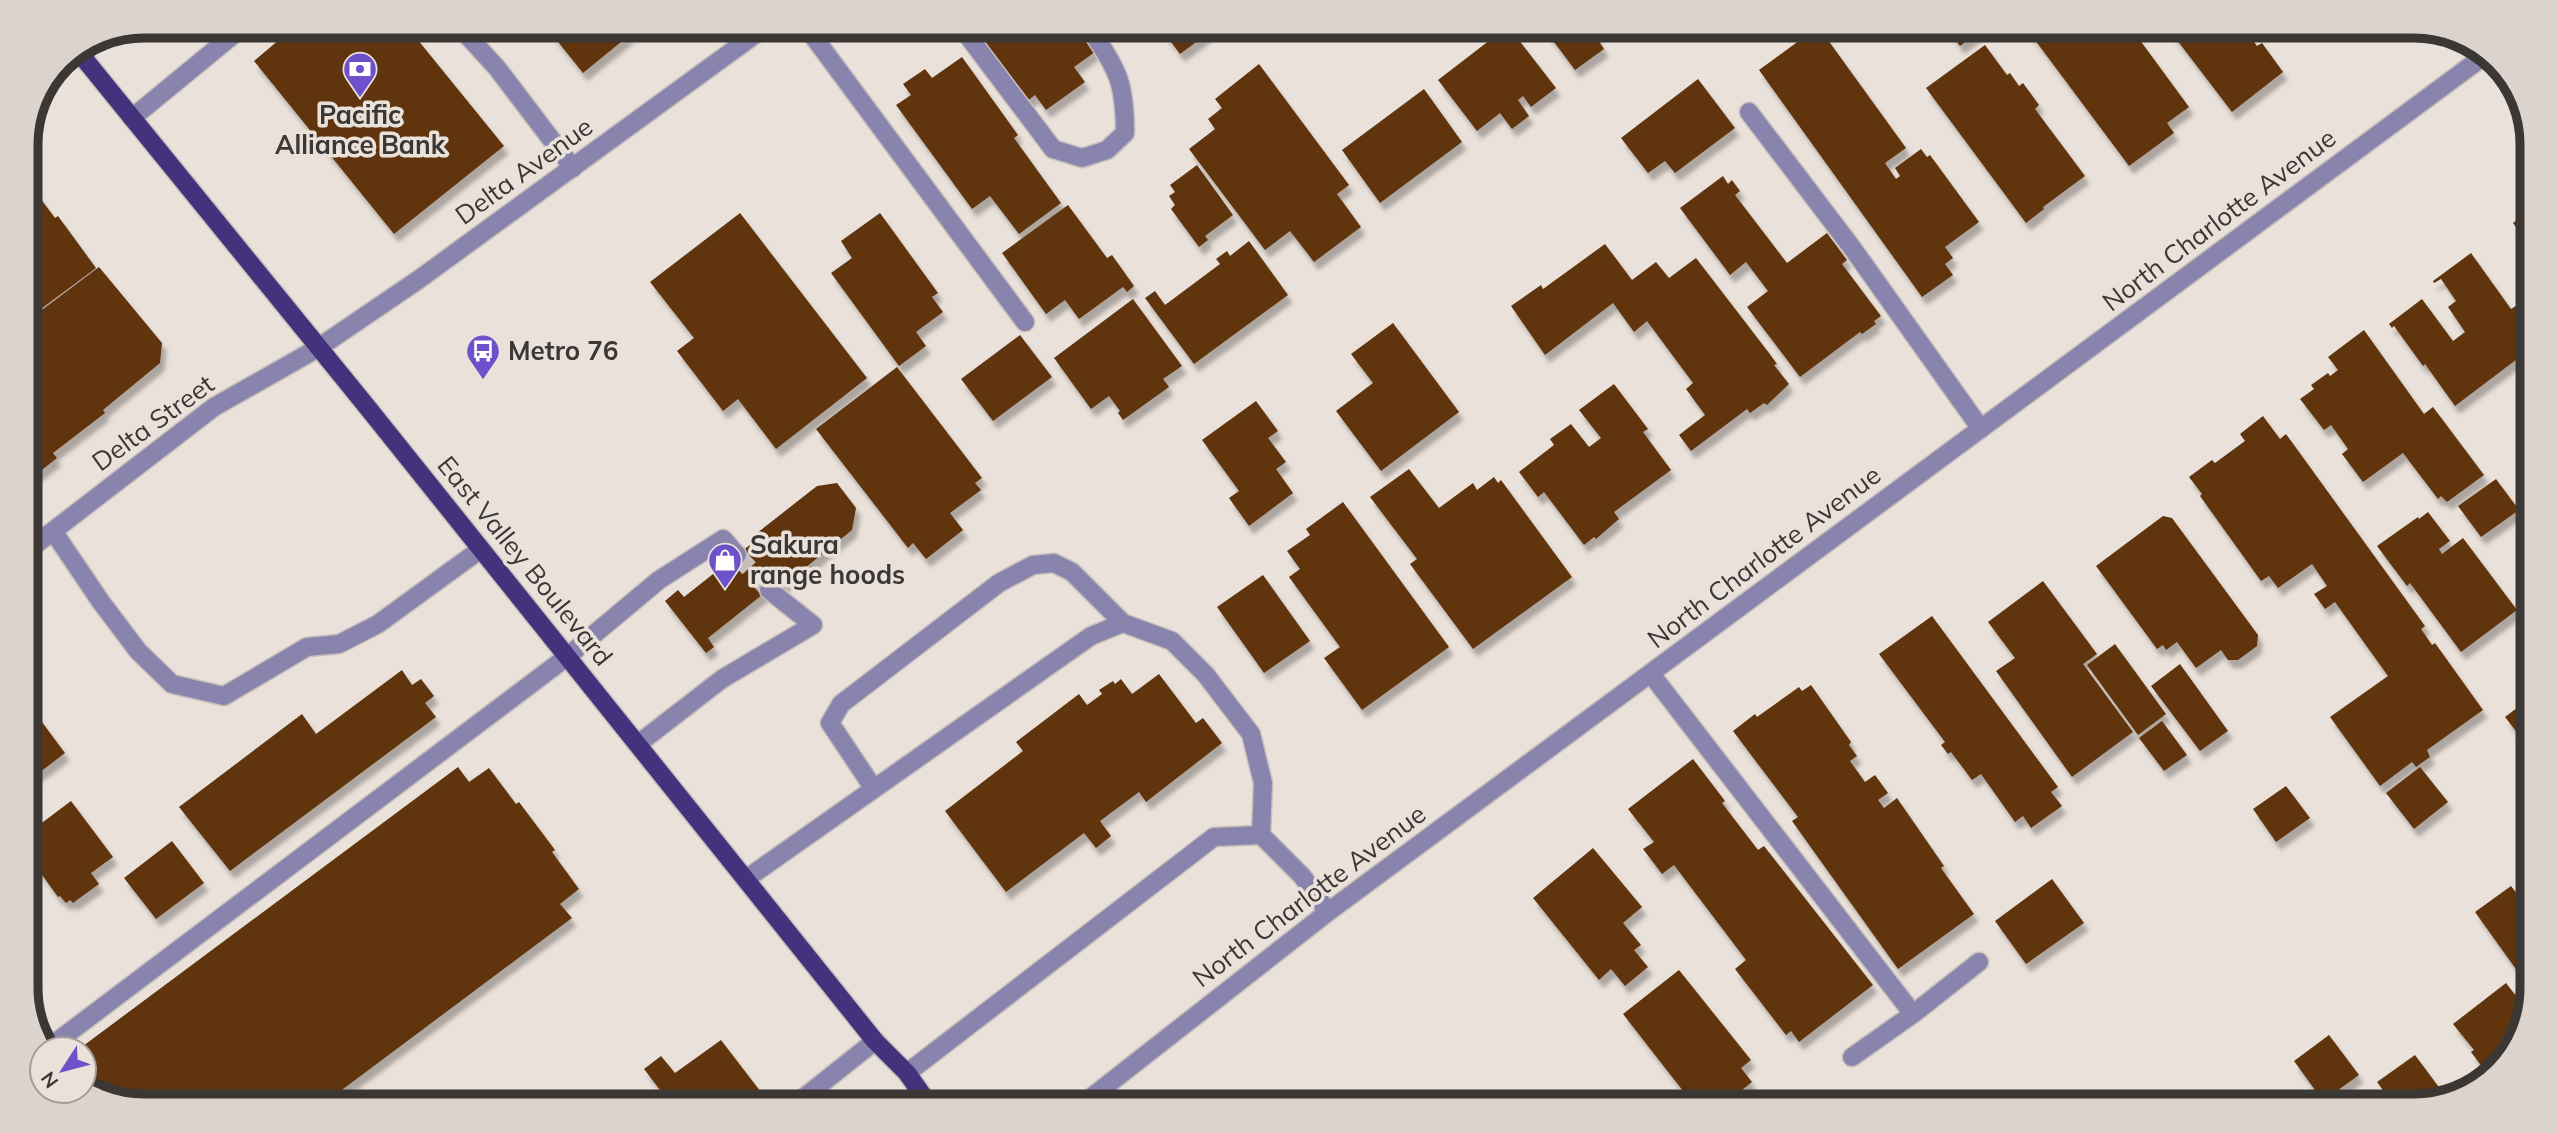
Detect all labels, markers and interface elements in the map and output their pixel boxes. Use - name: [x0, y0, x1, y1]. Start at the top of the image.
- bank icon: Pacific Alliance Bank: [341, 50, 379, 99]
- place label: Pacific Alliance Bank: [275, 98, 446, 161]
- street label: Delta Avenue: [449, 110, 599, 231]
- street label: North Charlotte Avenue: [2095, 121, 2342, 318]
- bus stop icon: Metro 76: [464, 332, 502, 381]
- place label: Metro 76: [508, 334, 618, 367]
- street label: Delta Street: [85, 367, 220, 478]
- street label: East Valley Boulevard: [431, 449, 620, 672]
- street label: North Charlotte Avenue: [1640, 458, 1887, 655]
- place label: Sakura range hoods: [750, 528, 905, 591]
- shop icon: Sakura range hoods: [706, 541, 744, 590]
- street label: North Charlotte Avenue: [1185, 797, 1432, 994]
- north arrow: [28, 1035, 98, 1105]
- text: N: [35, 1067, 63, 1093]

